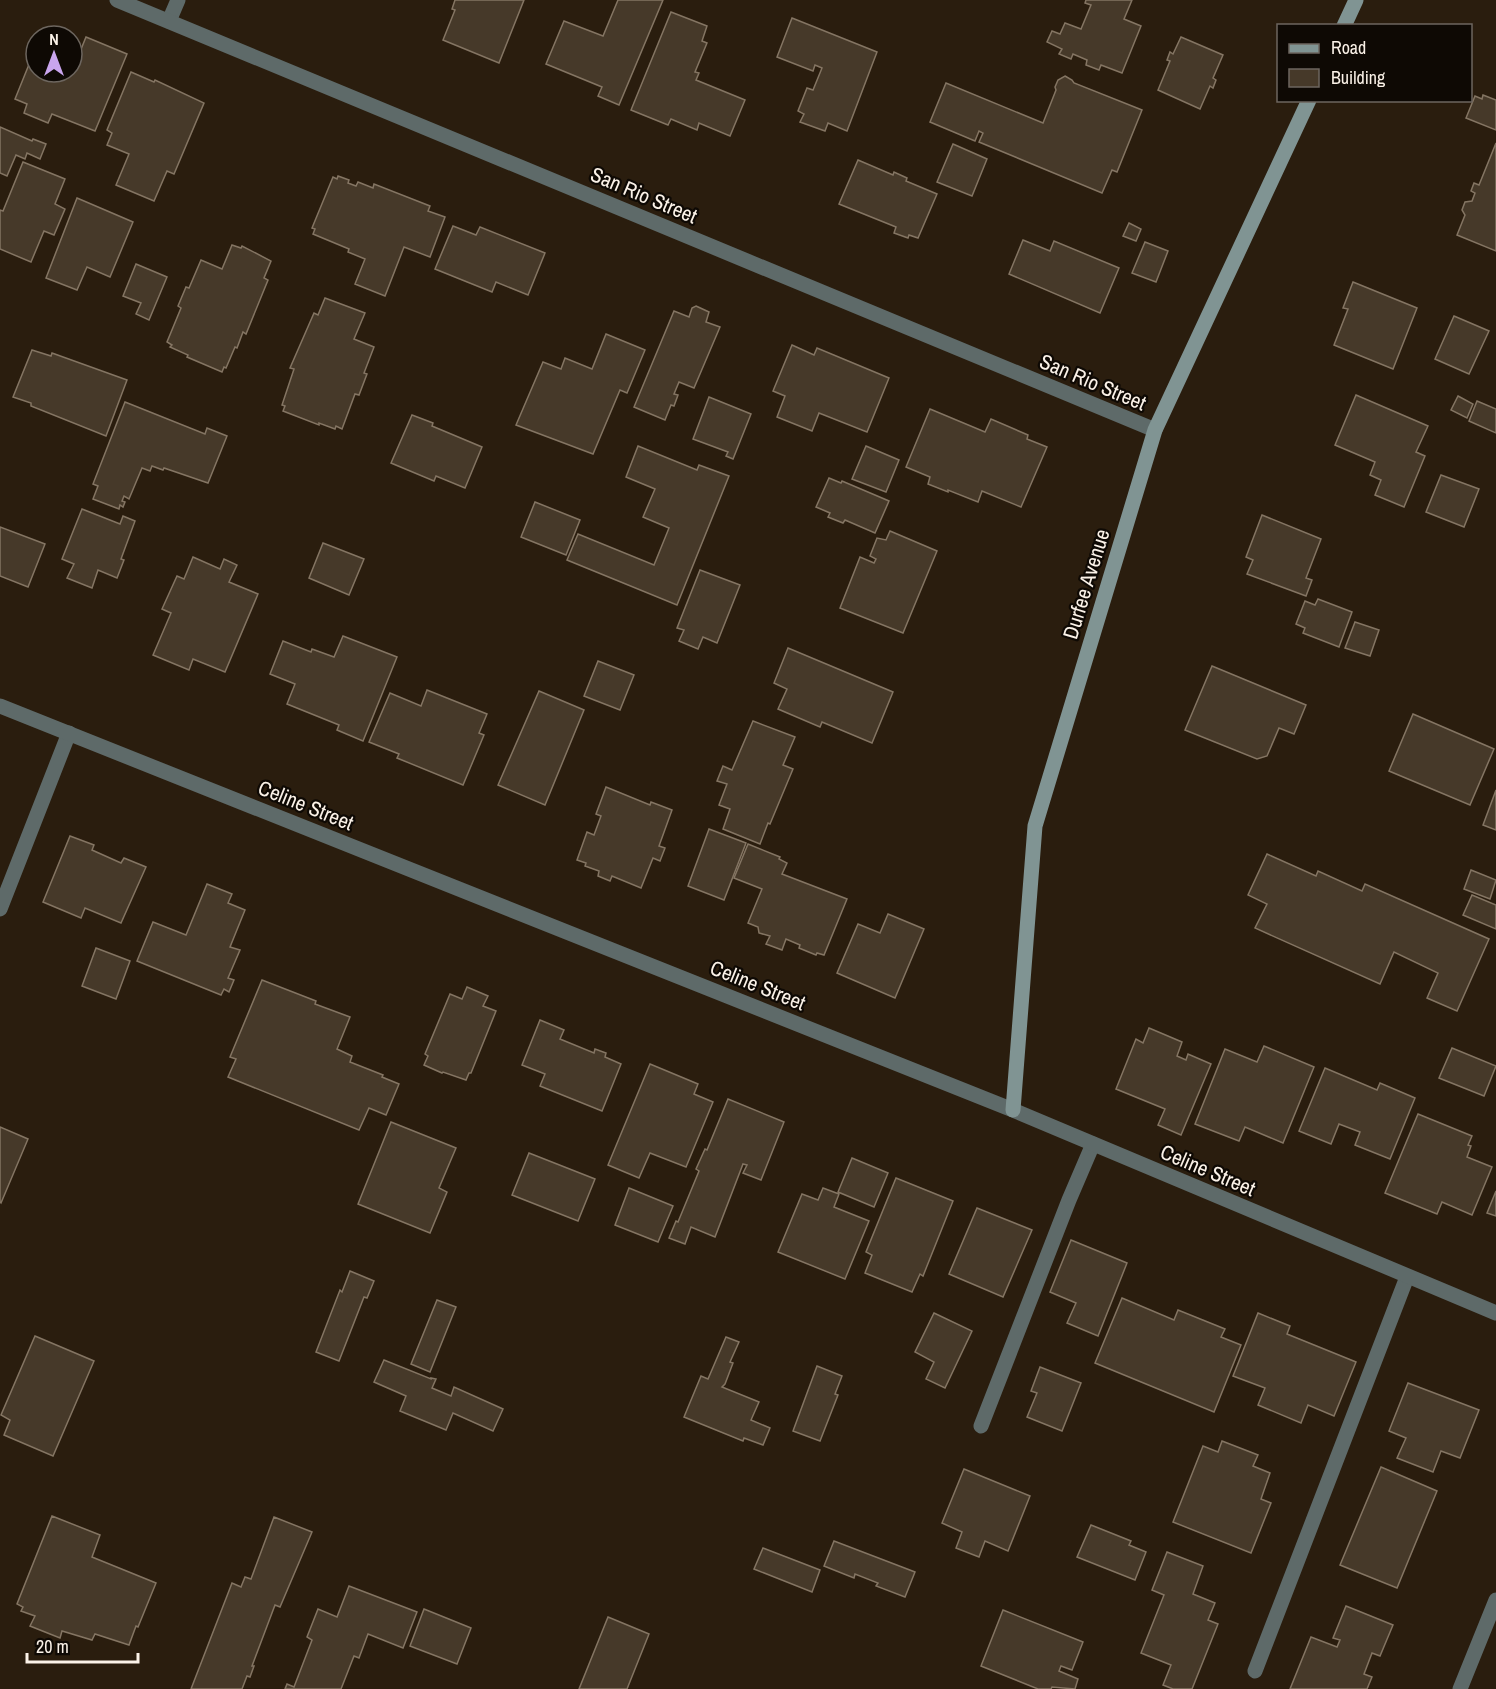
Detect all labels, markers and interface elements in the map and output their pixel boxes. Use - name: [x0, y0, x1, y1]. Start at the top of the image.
- north arrow: [24, 24, 84, 84]
- legend: [1277, 24, 1472, 102]
- text: N: [49, 28, 59, 50]
- text: Road: [1331, 35, 1366, 60]
- text: Building: [1331, 65, 1386, 90]
- street label: San Rio Street: [586, 160, 702, 230]
- street label: San Rio Street: [1035, 347, 1151, 417]
- street label: Durfee Avenue: [1056, 525, 1116, 643]
- street label: Celine Street: [254, 773, 358, 837]
- street label: Celine Street: [706, 953, 810, 1017]
- street label: Celine Street: [1156, 1137, 1260, 1203]
- scale bar: [27, 1626, 138, 1664]
- text: 20 m: [36, 1634, 69, 1659]

